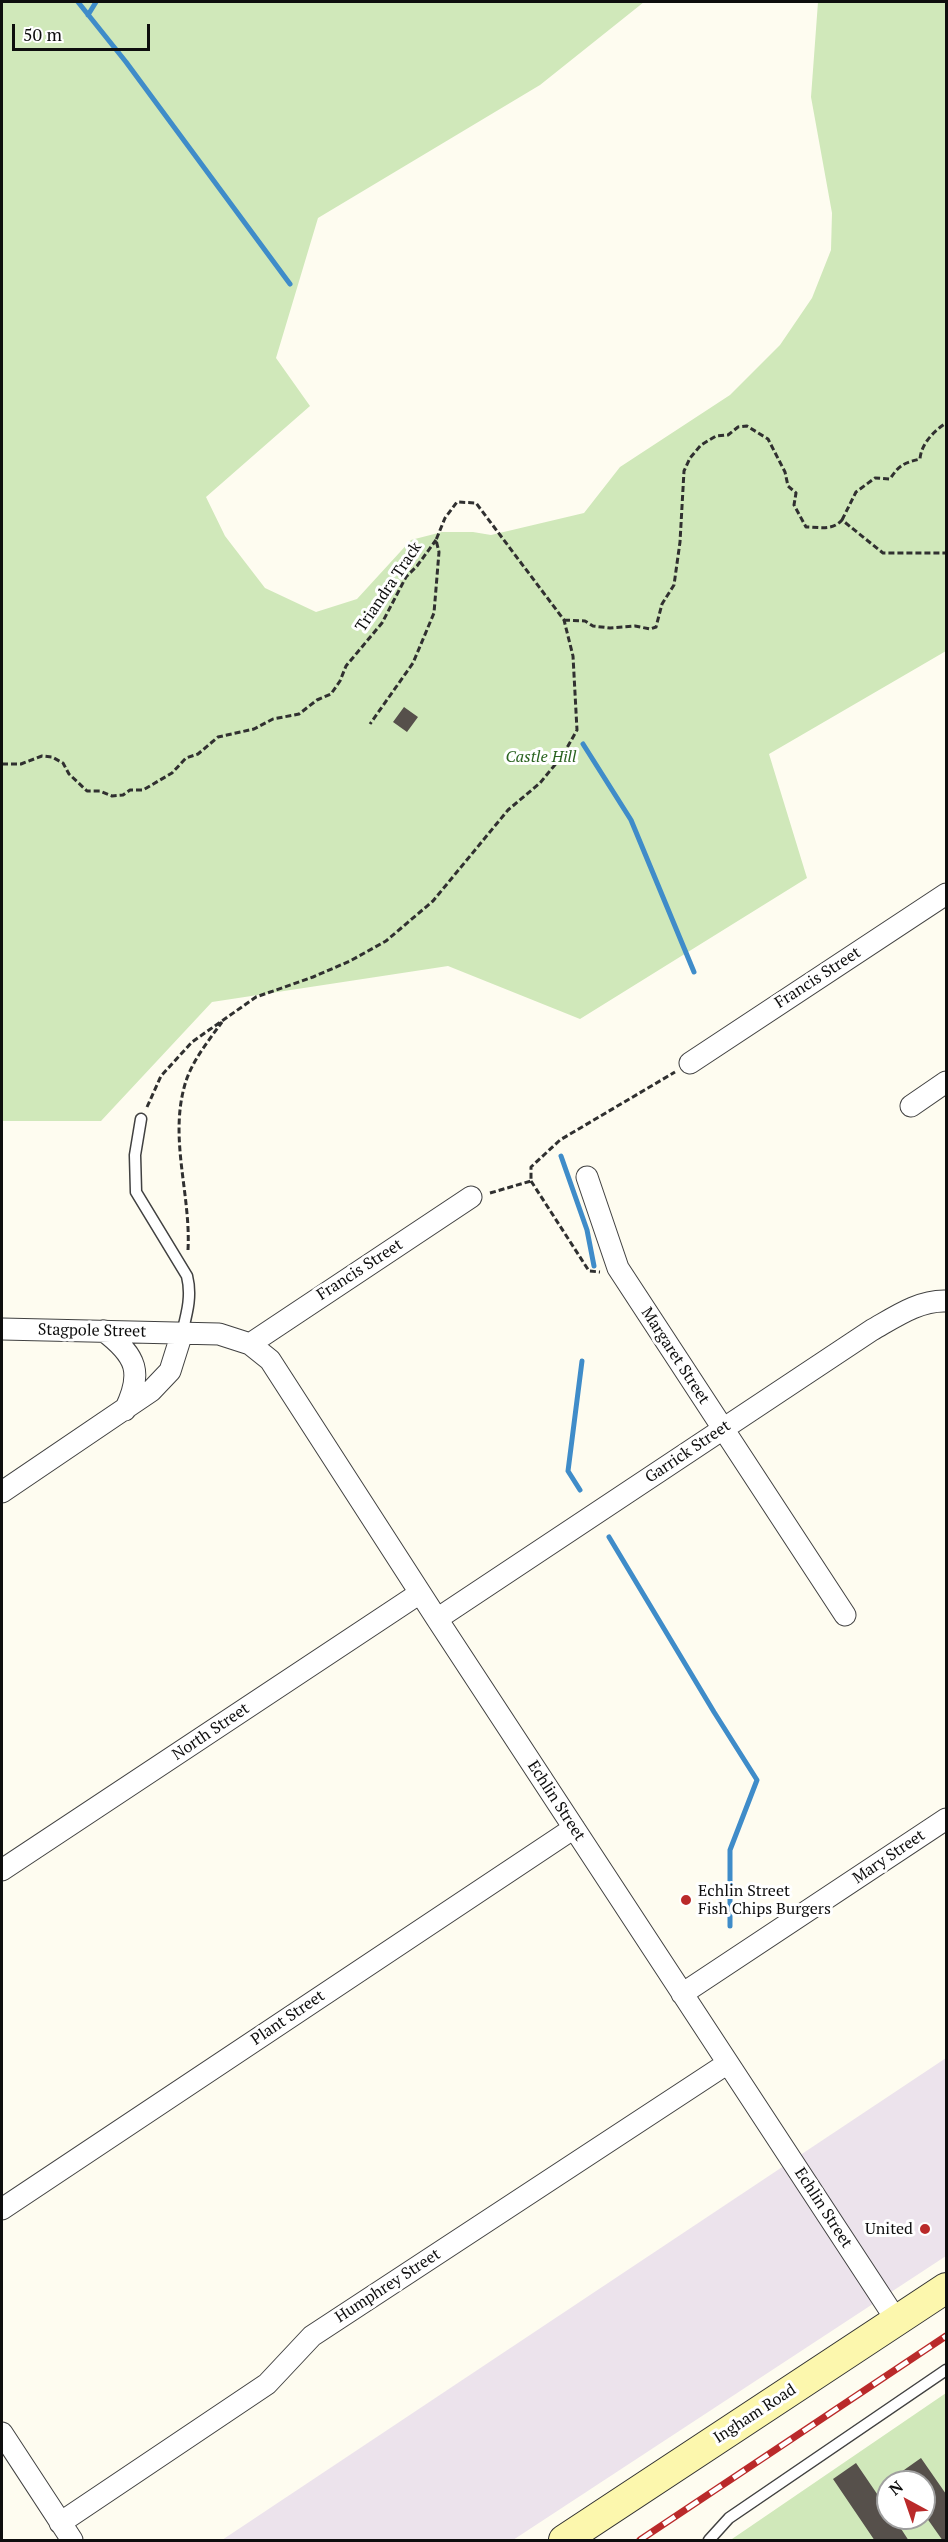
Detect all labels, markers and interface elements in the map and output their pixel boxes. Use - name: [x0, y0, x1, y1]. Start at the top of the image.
- scale bar: [15, 12, 153, 50]
- text: 50 m: [23, 22, 62, 46]
- street label: Triandra Track: [352, 538, 426, 636]
- park label: Castle Hill: [506, 747, 576, 767]
- street label: Francis Street: [772, 943, 864, 1013]
- street label: Francis Street: [314, 1235, 406, 1305]
- street label: Margaret Street: [637, 1304, 713, 1408]
- street label: Stagpole Street: [38, 1320, 146, 1342]
- street label: Garrick Street: [642, 1417, 734, 1487]
- street label: North Street: [169, 1699, 253, 1765]
- street label: Echlin Street: [523, 1757, 589, 1845]
- street label: Mary Street: [849, 1826, 929, 1888]
- place label: Echlin Street Fish Chips Burgers: [698, 1881, 831, 1919]
- marker: Echlin Street Fish Chips Burgers: [679, 1893, 693, 1907]
- street label: Plant Street: [248, 1986, 328, 2050]
- street label: Echlin Street: [790, 2164, 856, 2252]
- place label: United: [865, 2219, 913, 2239]
- marker: United: [918, 2222, 932, 2236]
- street label: Humphrey Street: [332, 2245, 444, 2327]
- street label: Ingham Road: [710, 2380, 800, 2448]
- north arrow: [876, 2470, 936, 2530]
- text: N: [884, 2475, 907, 2500]

